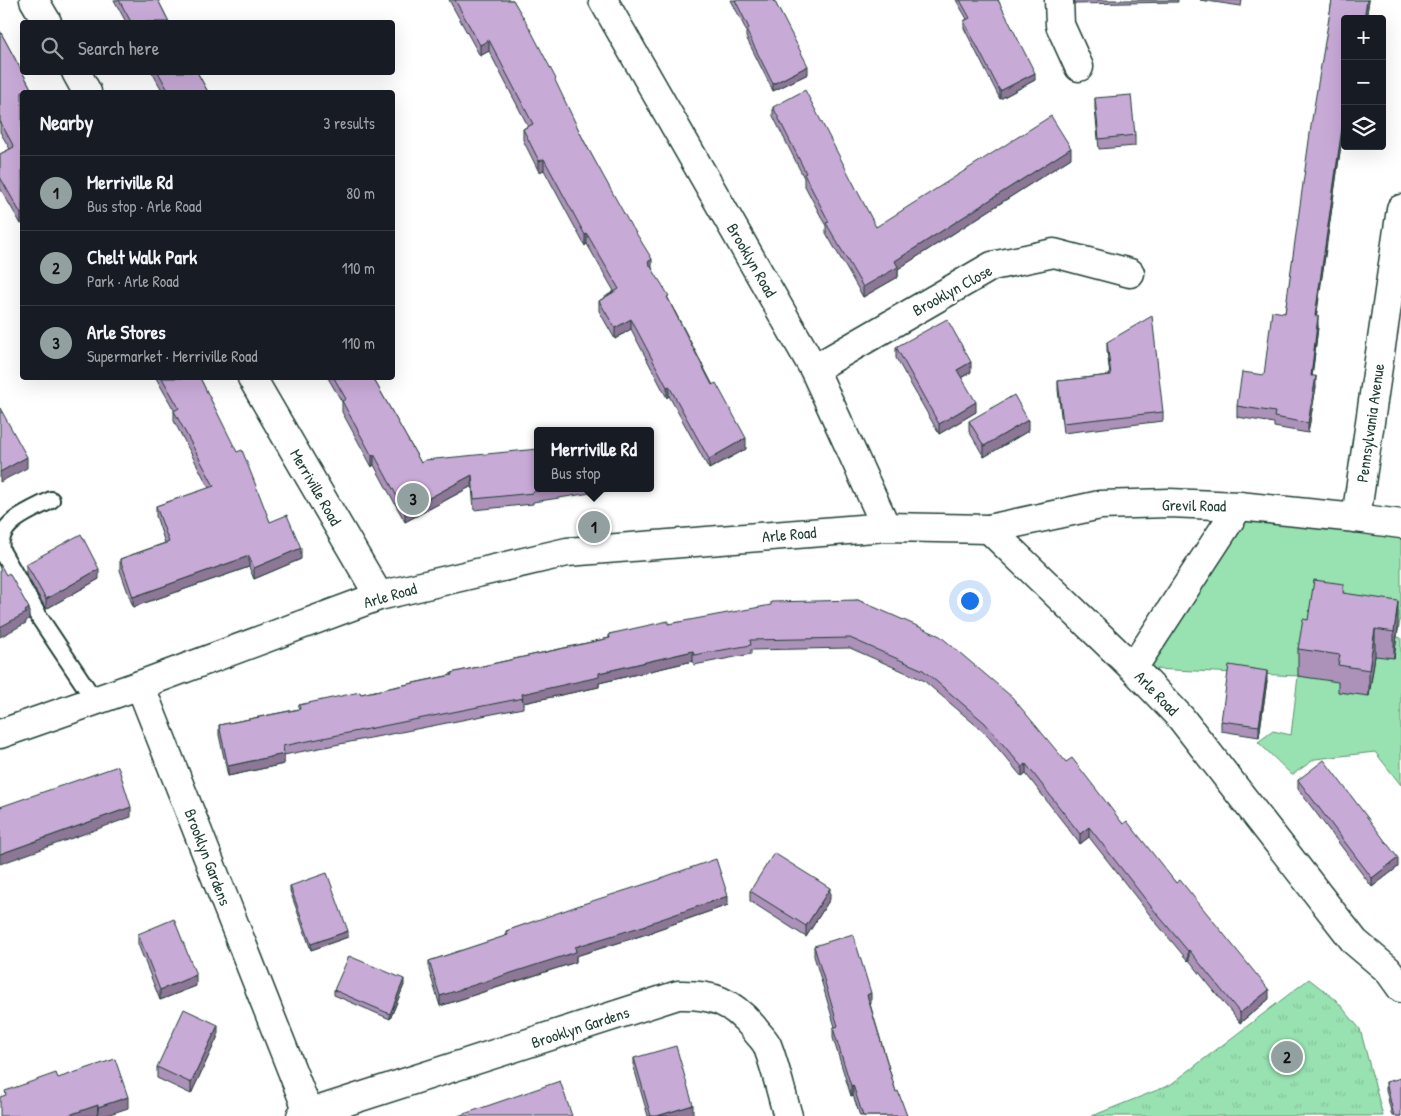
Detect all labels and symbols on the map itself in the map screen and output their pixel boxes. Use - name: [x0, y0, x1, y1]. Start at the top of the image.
- street label: Brooklyn Road: [722, 219, 782, 301]
- street label: Brooklyn Close: [908, 259, 996, 321]
- street label: Pennsylvania Avenue: [1351, 362, 1389, 484]
- street label: Merriville Road: [285, 445, 347, 529]
- pin: 3: [397, 480, 429, 518]
- street label: Grevil Road: [1162, 493, 1226, 517]
- pin: 1: [578, 508, 610, 546]
- street label: Arle Road: [761, 521, 817, 547]
- street label: Arle Road: [361, 577, 419, 613]
- your location: [957, 588, 983, 614]
- street label: Arle Road: [1130, 666, 1184, 720]
- street label: Brooklyn Gardens: [179, 806, 237, 908]
- street label: Brooklyn Gardens: [528, 1001, 632, 1053]
- pin: 2: [1271, 1038, 1303, 1076]

